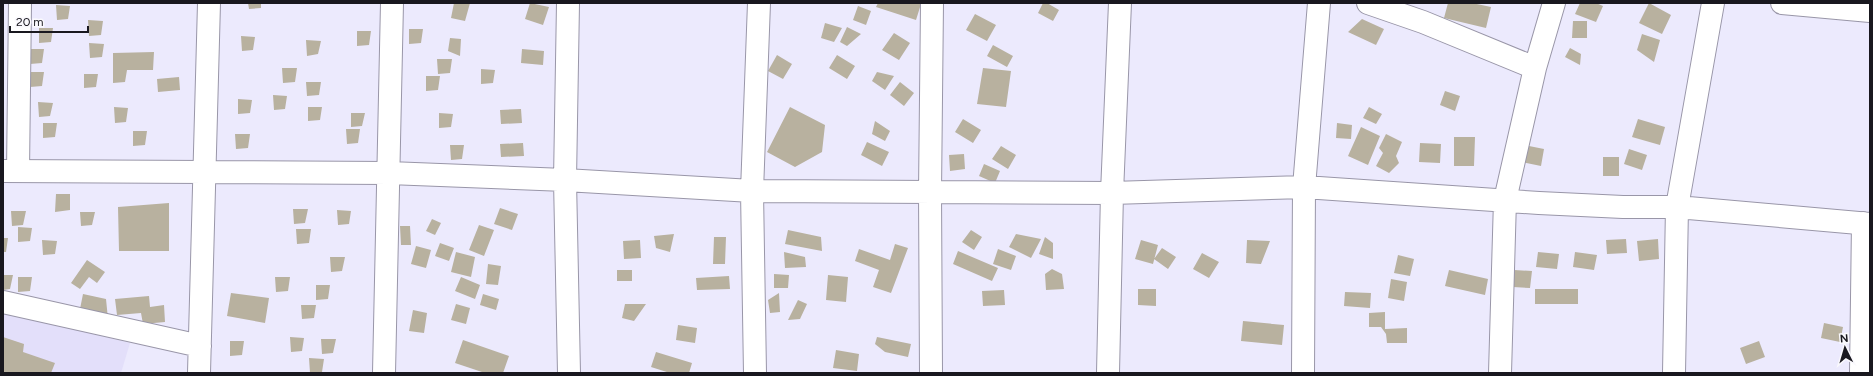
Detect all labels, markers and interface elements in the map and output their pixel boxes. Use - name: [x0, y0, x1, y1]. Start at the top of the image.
- scale bar: [10, 8, 88, 34]
- text: 20 m: [16, 15, 44, 29]
- north arrow: [1825, 328, 1865, 368]
- text: N: [1839, 332, 1849, 345]

